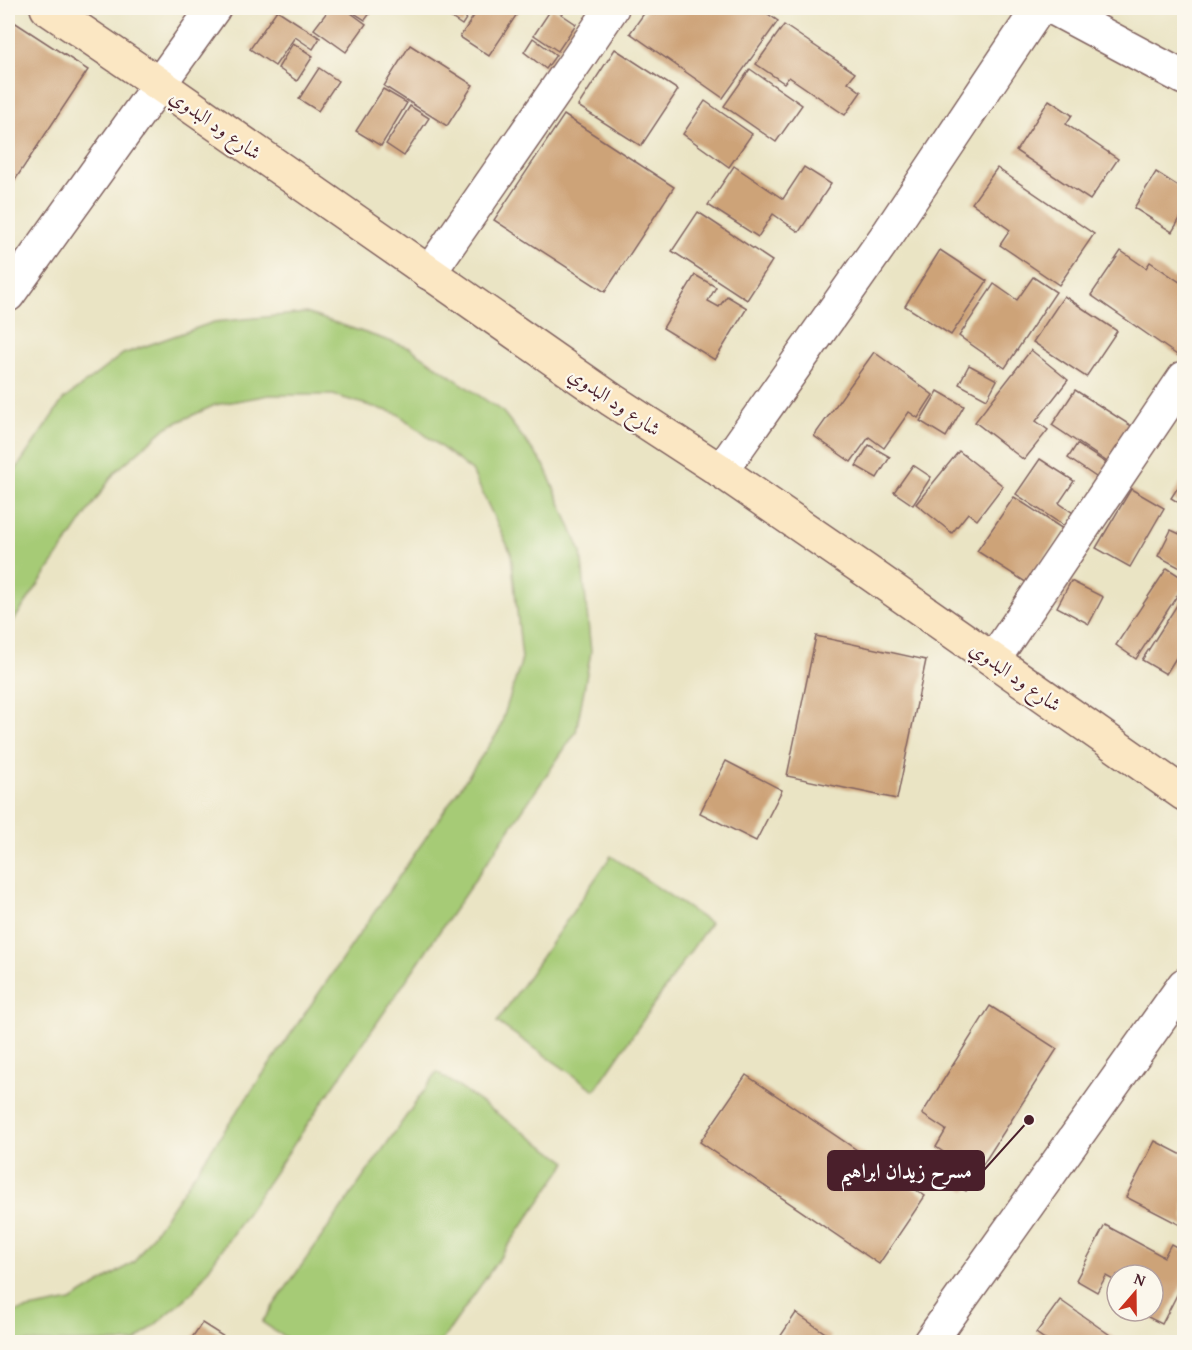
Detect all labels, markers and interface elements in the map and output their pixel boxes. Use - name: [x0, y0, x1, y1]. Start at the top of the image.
- street label: شارع ود البدوي: [162, 82, 268, 170]
- street label: شارع ود البدوي: [561, 359, 667, 446]
- street label: شارع ود البدوي: [962, 634, 1068, 722]
- callout: مسرح زيدان ابراهيم: [828, 1151, 984, 1190]
- text: مسرح زيدان ابراهيم: [840, 1155, 972, 1192]
- north arrow: [1105, 1263, 1165, 1323]
- text: N: [1131, 1266, 1150, 1292]

